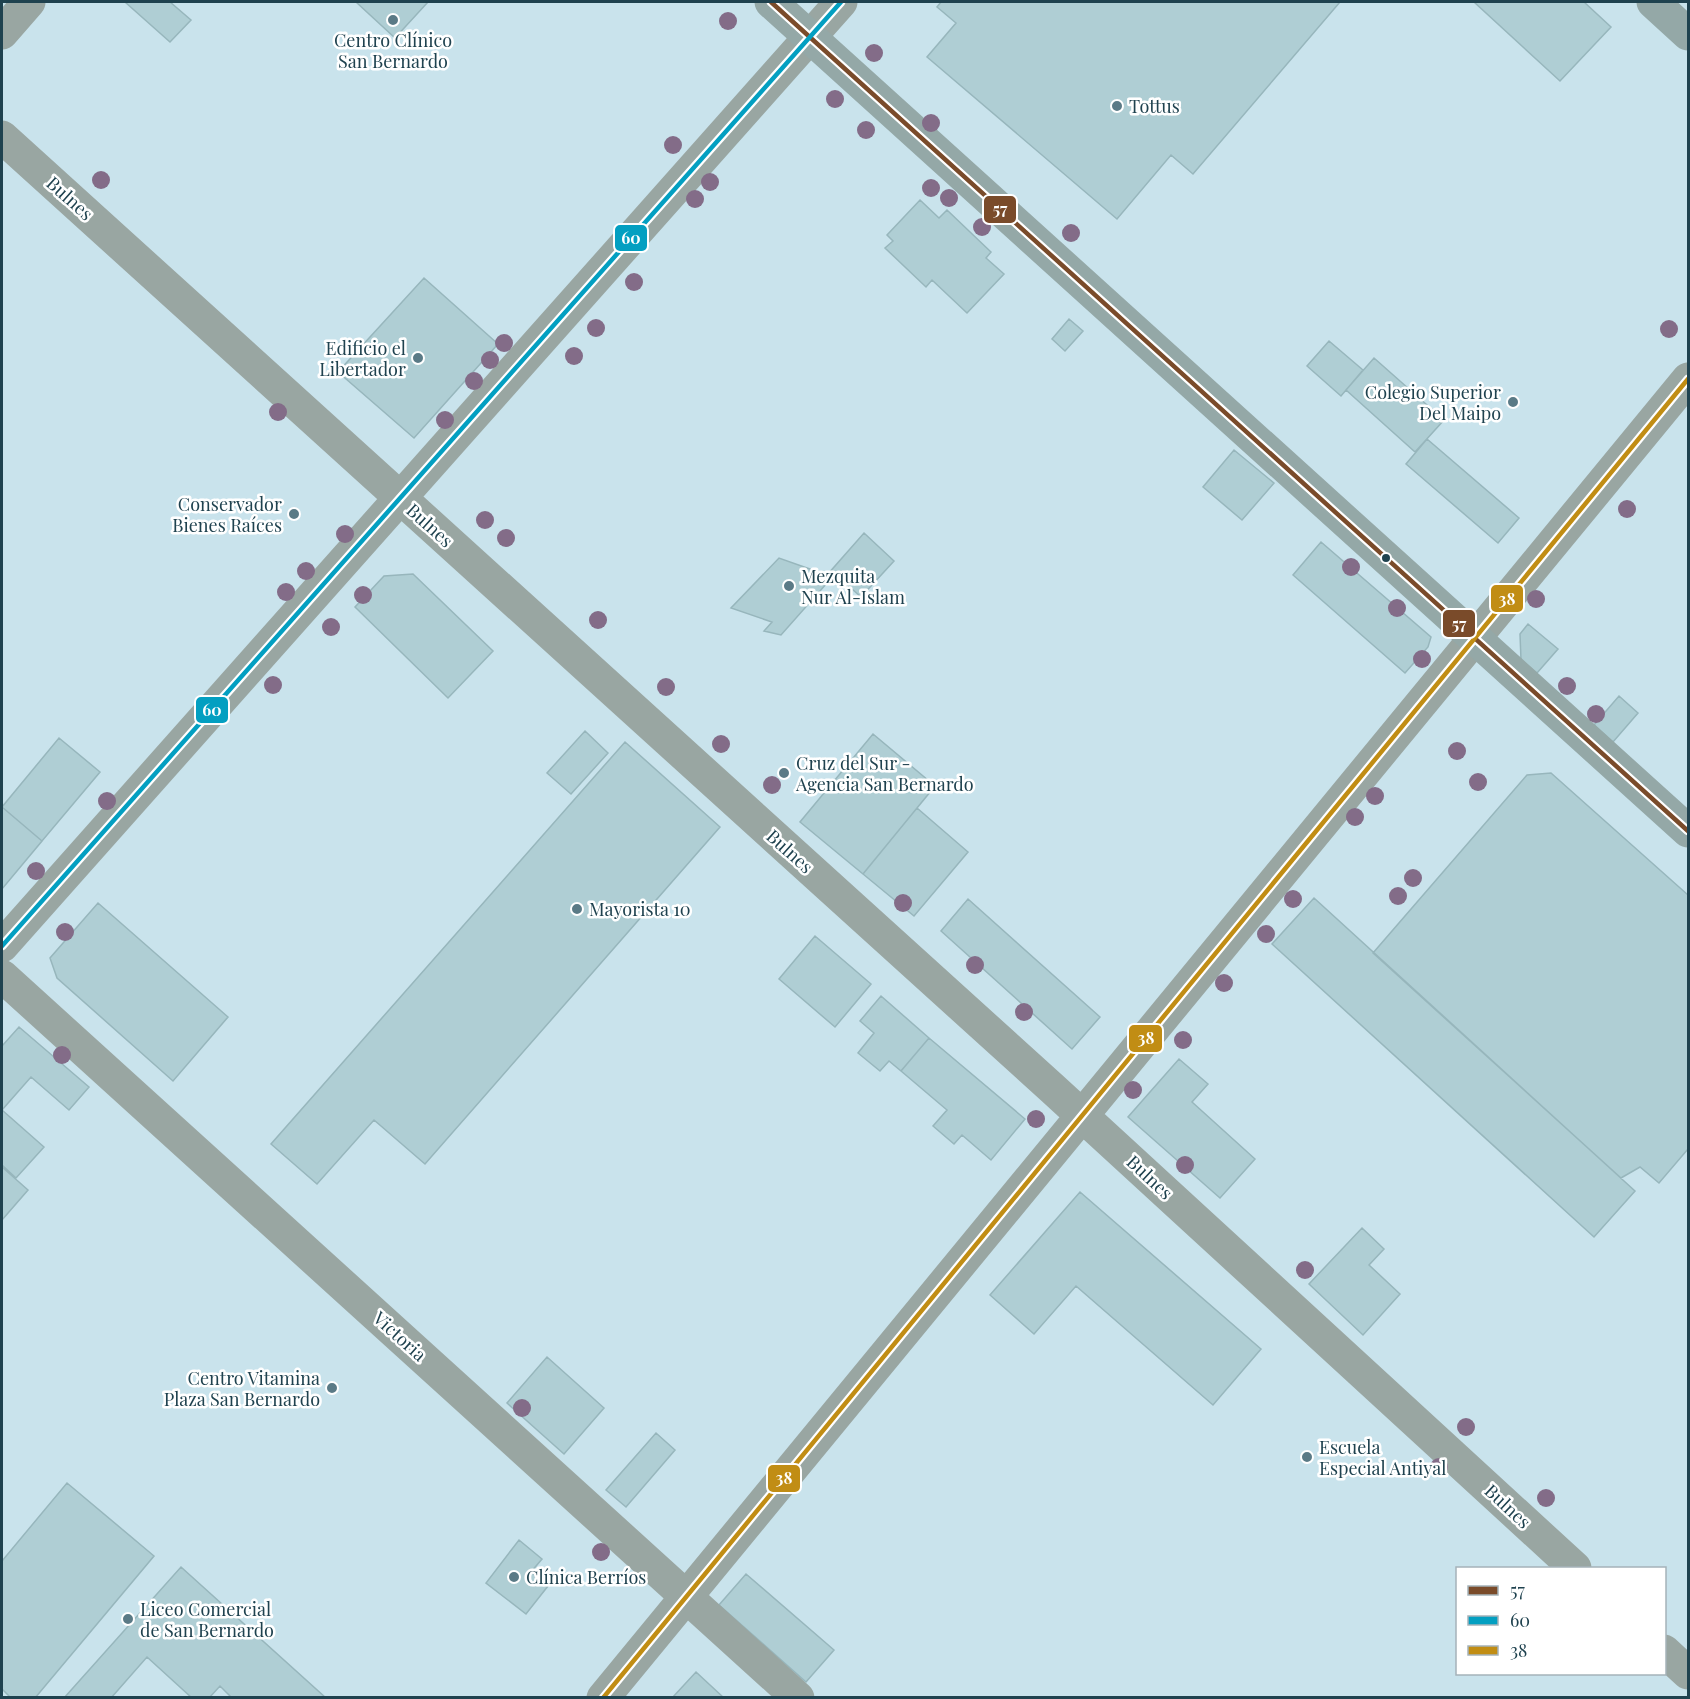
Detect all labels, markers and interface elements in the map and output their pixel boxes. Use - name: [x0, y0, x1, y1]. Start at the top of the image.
- marker: Centro Clínico San Bernardo: [386, 13, 400, 27]
- place label: Centro Clínico San Bernardo: [334, 28, 452, 73]
- place label: Tottus: [1129, 94, 1180, 118]
- marker: Tottus: [1110, 99, 1124, 113]
- street label: Bulnes: [42, 171, 98, 225]
- line badge: 57: [983, 195, 1017, 224]
- text: 57: [993, 198, 1008, 219]
- line badge: 60: [614, 224, 648, 252]
- text: 60: [621, 227, 641, 248]
- place label: Edificio el Libertador: [319, 336, 406, 381]
- marker: Edificio el Libertador: [411, 351, 425, 365]
- place label: Colegio Superior Del Maipo: [1365, 380, 1501, 425]
- marker: Colegio Superior Del Maipo: [1506, 395, 1520, 409]
- place label: Conservador Bienes Raíces: [172, 492, 282, 537]
- street label: Bulnes: [402, 498, 458, 552]
- marker: Conservador Bienes Raíces: [287, 507, 301, 521]
- unlabelled marker: [1380, 552, 1392, 564]
- place label: Mezquita Nur Al-Islam: [801, 564, 905, 609]
- marker: Mezquita Nur Al-Islam: [782, 579, 796, 593]
- line badge: 38: [1490, 584, 1524, 613]
- text: 38: [1499, 588, 1515, 609]
- line badge: 57: [1442, 609, 1476, 638]
- text: 57: [1452, 613, 1467, 634]
- line badge: 60: [195, 696, 229, 724]
- text: 60: [202, 699, 222, 720]
- place label: Cruz del Sur - Agencia San Bernardo: [795, 751, 974, 796]
- marker: Cruz del Sur - Agencia San Bernardo: [777, 766, 791, 780]
- street label: Bulnes: [762, 824, 818, 878]
- place label: Mayorista 10: [589, 897, 691, 921]
- marker: Mayorista 10: [570, 902, 584, 916]
- line badge: 38: [1128, 1024, 1163, 1053]
- text: 38: [1138, 1027, 1154, 1048]
- street label: Bulnes: [1122, 1150, 1178, 1204]
- street label: Victoria: [368, 1305, 432, 1366]
- place label: Centro Vitamina Plaza San Bernardo: [164, 1366, 320, 1411]
- marker: Centro Vitamina Plaza San Bernardo: [325, 1381, 339, 1395]
- place label: Escuela Especial Antiyal: [1319, 1435, 1446, 1480]
- marker: Escuela Especial Antiyal: [1300, 1450, 1314, 1464]
- line badge: 38: [767, 1464, 801, 1493]
- text: 38: [776, 1467, 792, 1488]
- street label: Bulnes: [1480, 1479, 1536, 1533]
- place label: Clínica Berríos: [526, 1565, 646, 1589]
- legend: [1456, 1567, 1666, 1675]
- marker: Clínica Berríos: [507, 1570, 521, 1584]
- text: 57: [1510, 1578, 1525, 1602]
- place label: Liceo Comercial de San Bernardo: [140, 1597, 274, 1642]
- text: 60: [1510, 1608, 1530, 1632]
- marker: Liceo Comercial de San Bernardo: [121, 1612, 135, 1626]
- text: 38: [1510, 1638, 1527, 1662]

